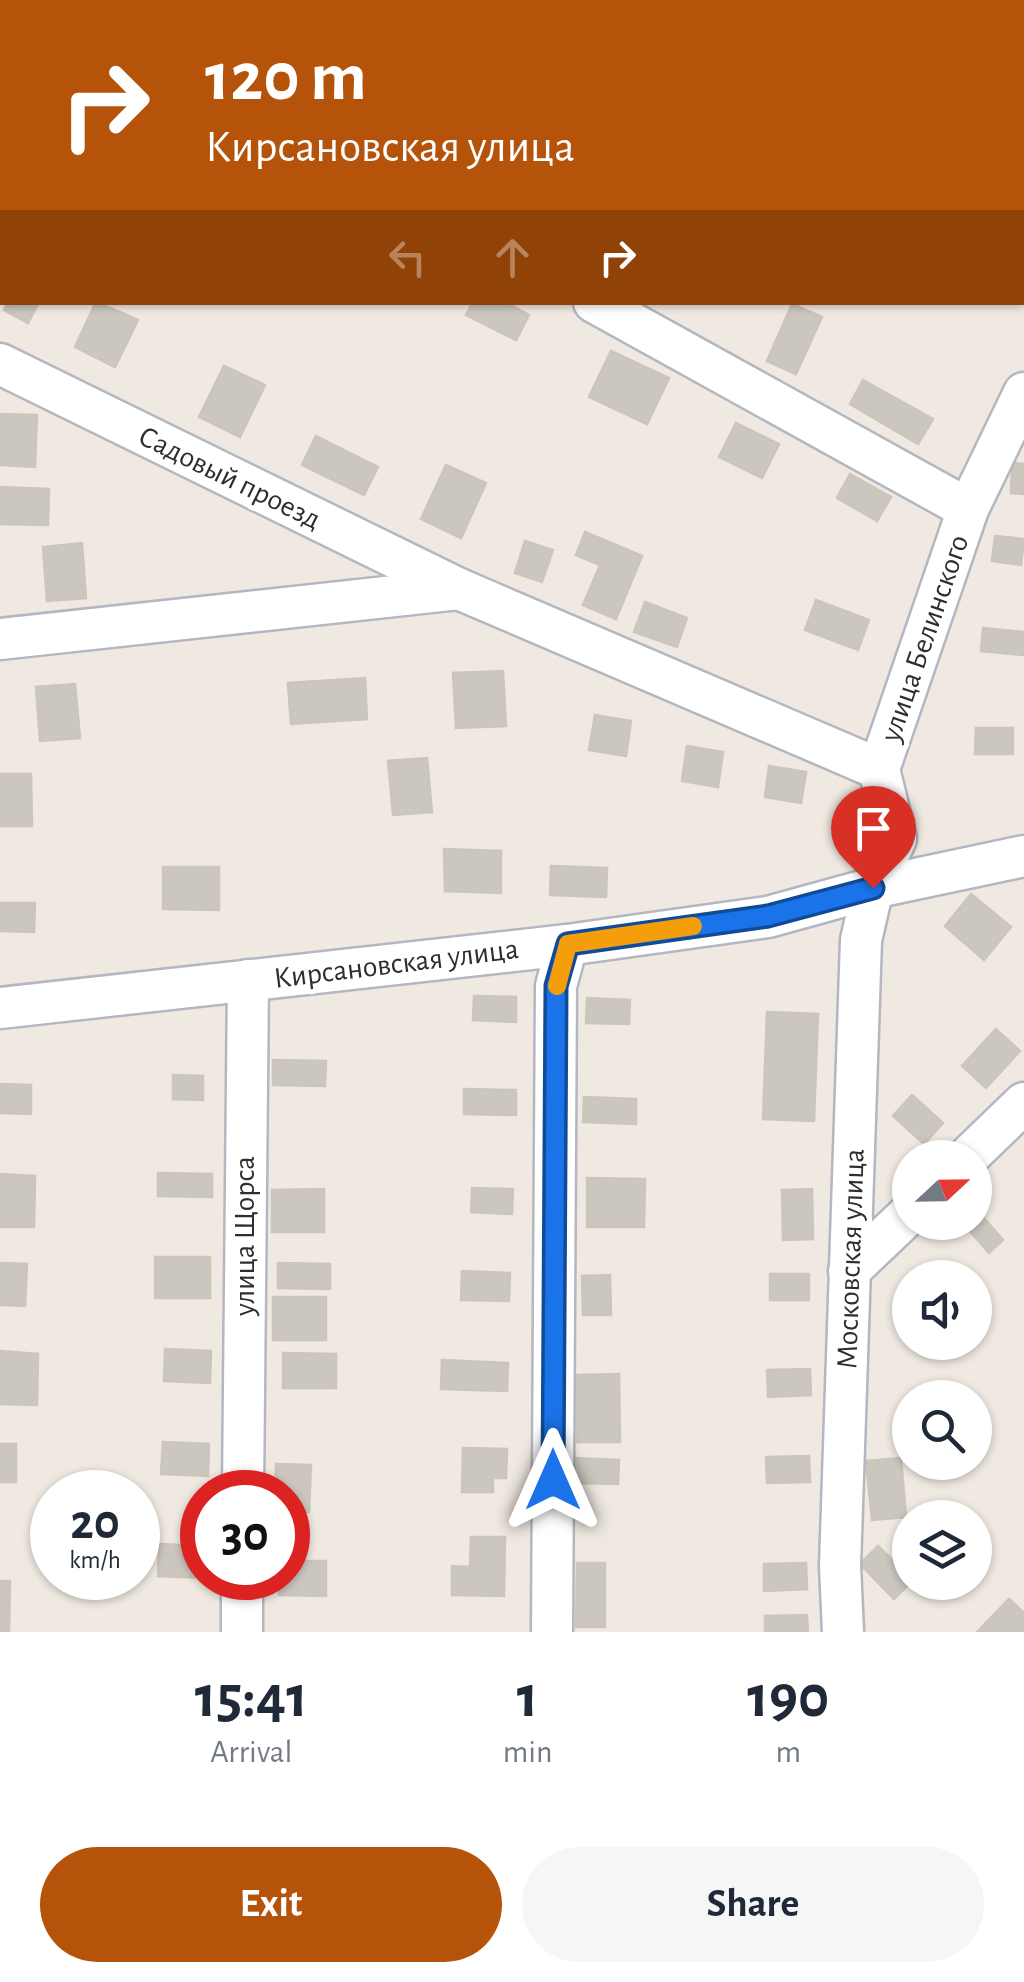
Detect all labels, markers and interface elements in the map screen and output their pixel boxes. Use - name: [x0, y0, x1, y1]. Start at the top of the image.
- icon: right: [40, 40, 170, 170]
- text: 120 m: [205, 43, 367, 113]
- text: Кирсановская улица: [205, 125, 575, 170]
- icon: left: [380, 230, 435, 285]
- icon: ahead: [485, 230, 540, 285]
- icon: right: [590, 230, 645, 285]
- street label: Садовый проезд: [134, 421, 326, 535]
- street label: улица Белинского: [875, 531, 974, 746]
- pin: [831, 786, 916, 889]
- icon: arrive: [846, 801, 901, 856]
- street label: Кирсановская улица: [272, 934, 520, 994]
- north arrow: [892, 1140, 992, 1240]
- map controls: [892, 1140, 992, 1600]
- street label: Московская улица: [832, 1148, 870, 1370]
- street label: улица Щорса: [230, 1156, 260, 1317]
- button: sound: [892, 1260, 992, 1360]
- button: search: [892, 1380, 992, 1480]
- position arrow: [501, 1428, 605, 1532]
- speed limit sign: 30: [180, 1470, 310, 1600]
- text: 20: [70, 1498, 120, 1548]
- button: layers: [892, 1500, 992, 1600]
- text: km/h: [69, 1548, 121, 1573]
- text: 15:41: [195, 1668, 308, 1728]
- text: 1: [517, 1668, 538, 1728]
- text: 190: [747, 1668, 829, 1728]
- text: Arrival: [210, 1736, 292, 1768]
- text: min: [503, 1736, 553, 1768]
- text: m: [775, 1736, 801, 1768]
- button: Exit: [40, 1847, 502, 1962]
- button: Share: [522, 1847, 984, 1962]

